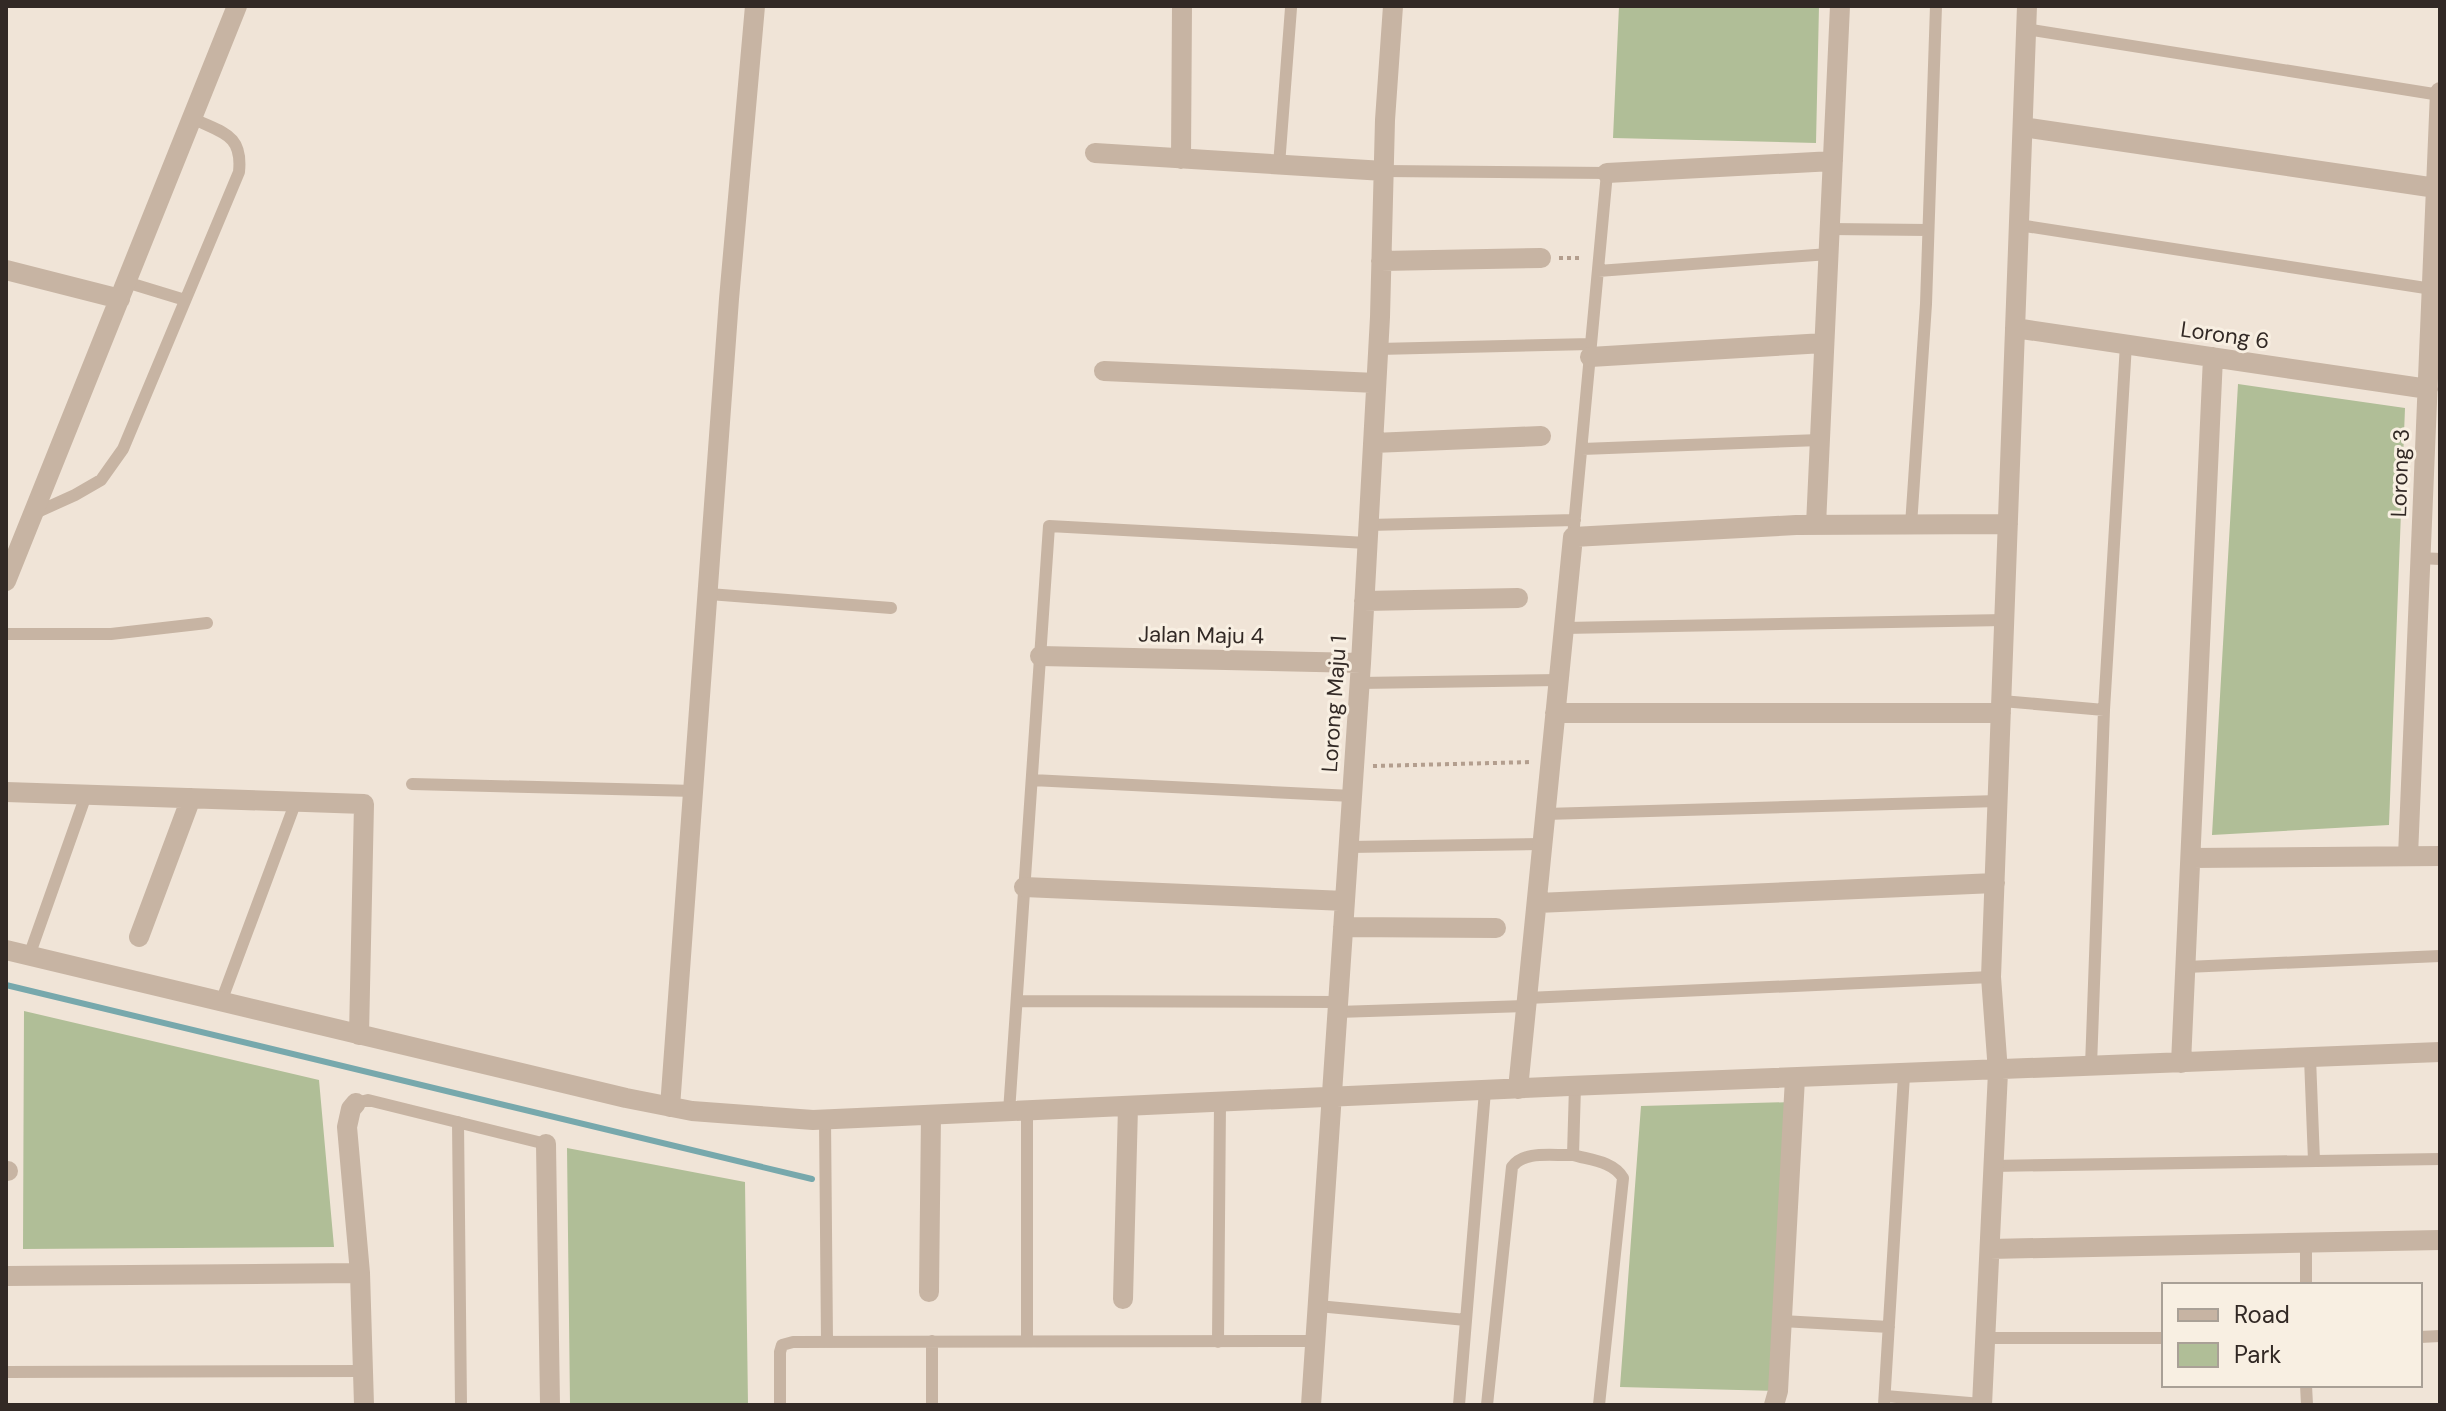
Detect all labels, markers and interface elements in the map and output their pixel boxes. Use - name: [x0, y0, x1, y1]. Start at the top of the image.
- street label: Lorong 6: [2179, 314, 2271, 356]
- street label: Lorong 3: [2384, 428, 2416, 518]
- street label: Jalan Maju 4: [1138, 619, 1264, 651]
- street label: Lorong Maju 1: [1315, 635, 1353, 773]
- legend: [2162, 1283, 2422, 1387]
- text: Road: [2234, 1299, 2290, 1330]
- text: Park: [2234, 1339, 2281, 1370]

